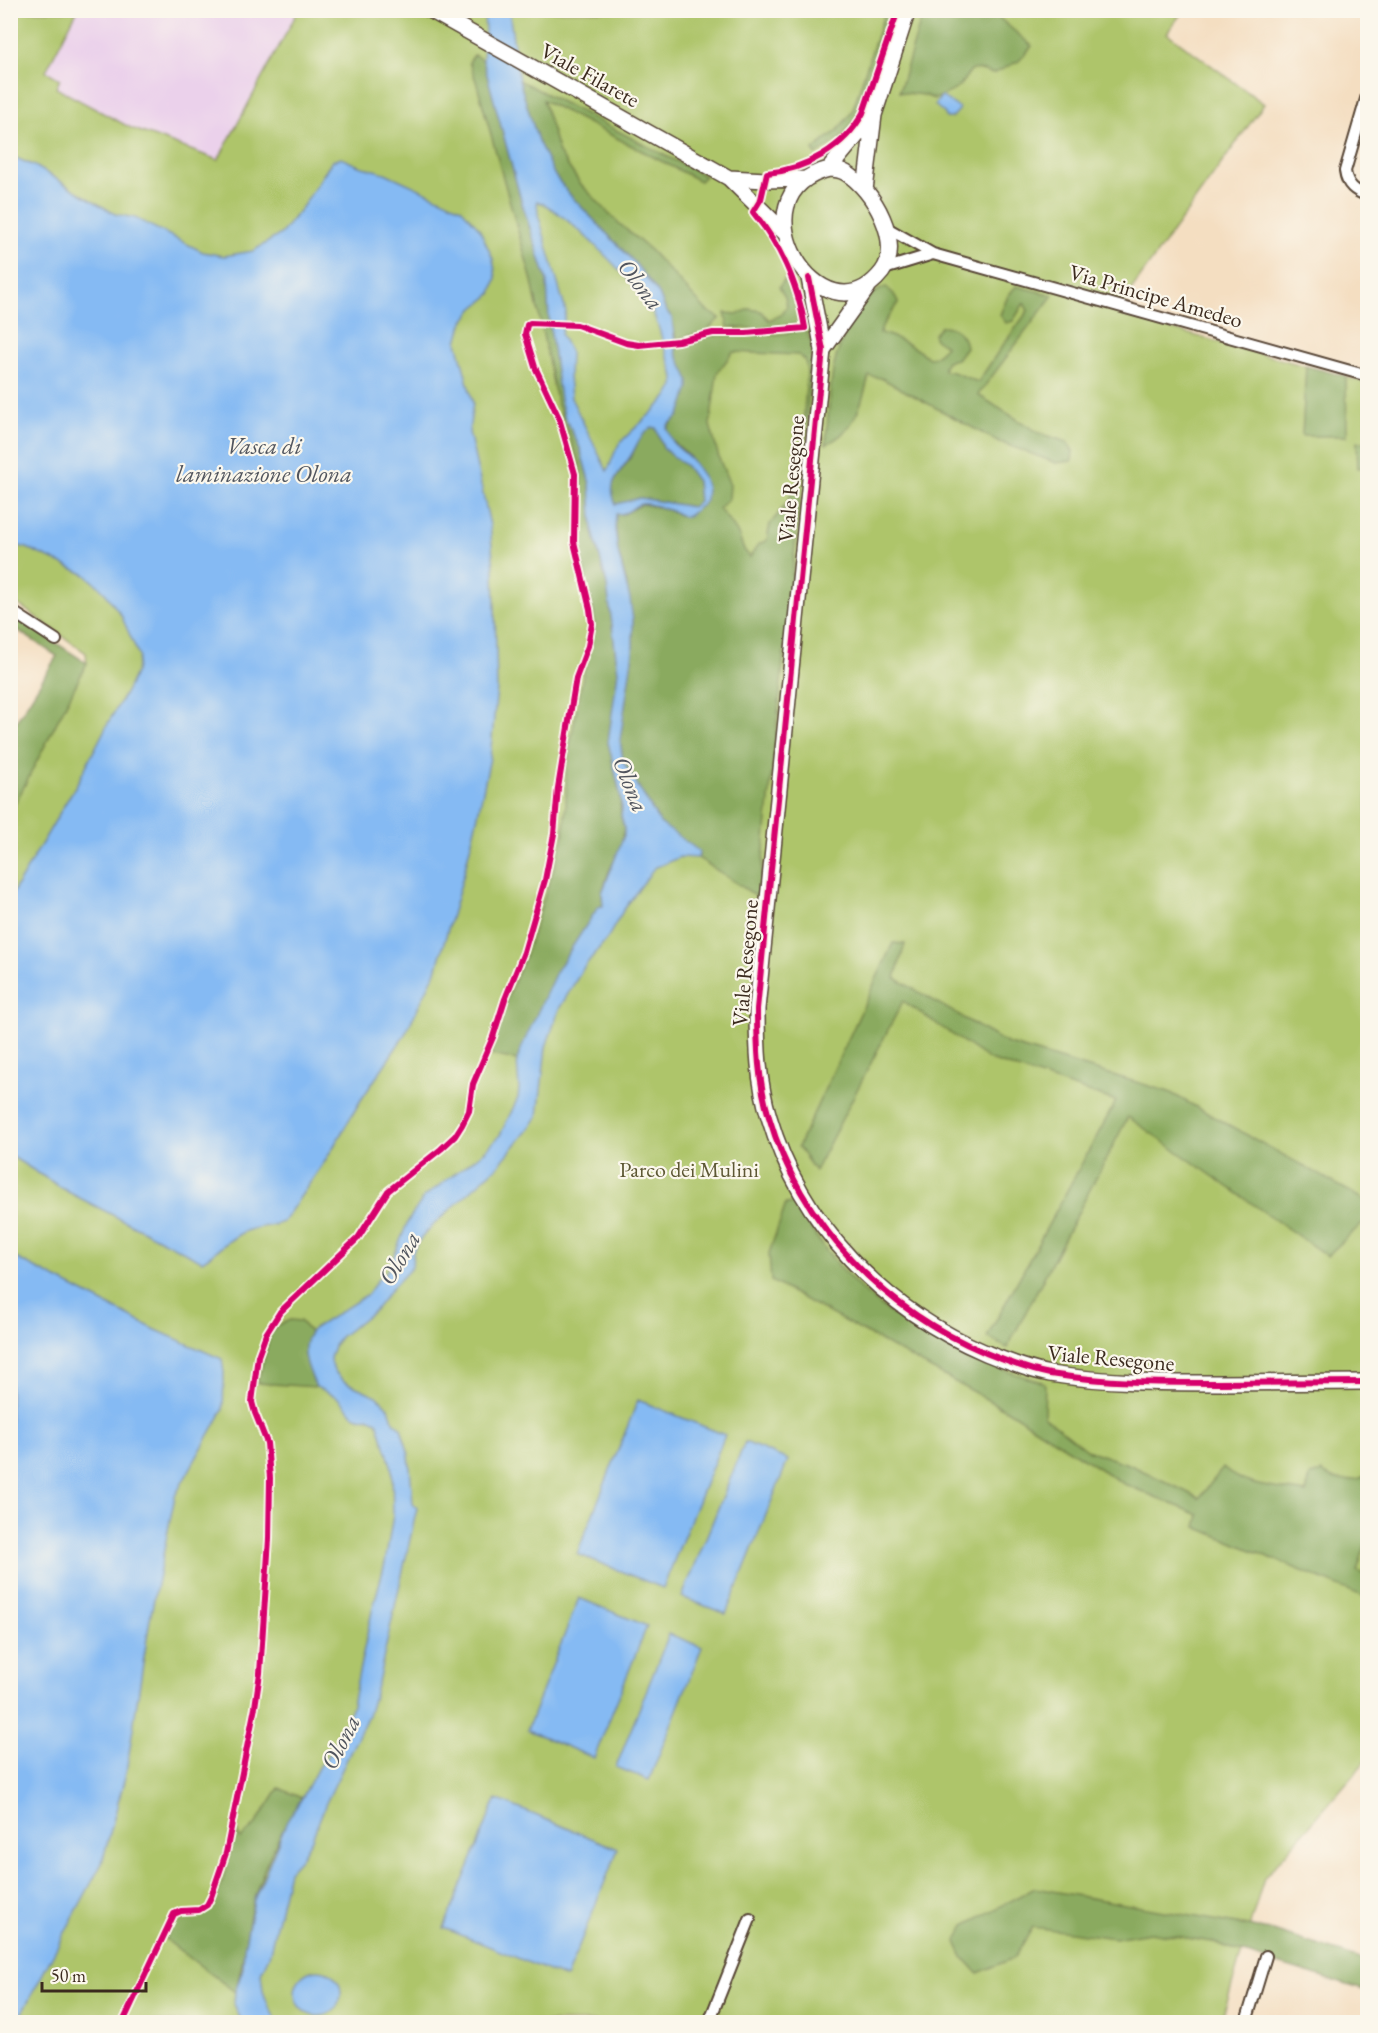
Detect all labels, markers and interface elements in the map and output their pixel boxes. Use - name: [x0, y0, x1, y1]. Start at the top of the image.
- street label: Viale Filarete: [535, 36, 645, 114]
- water label: Olona: [611, 252, 671, 316]
- street label: Via Principe Amedeo: [1066, 257, 1246, 335]
- street label: Viale Resegone: [771, 414, 811, 544]
- water label: Vasca di laminazione Olona: [176, 430, 352, 489]
- water label: Olona: [606, 752, 656, 816]
- street label: Viale Resegone: [725, 898, 765, 1028]
- park label: Parco dei Mulini: [619, 1155, 759, 1184]
- water label: Olona: [371, 1226, 427, 1290]
- street label: Viale Resegone: [1046, 1338, 1176, 1378]
- water label: Olona: [313, 1710, 367, 1774]
- scale bar: [42, 1955, 146, 1993]
- text: 50 m: [51, 1964, 86, 1987]

